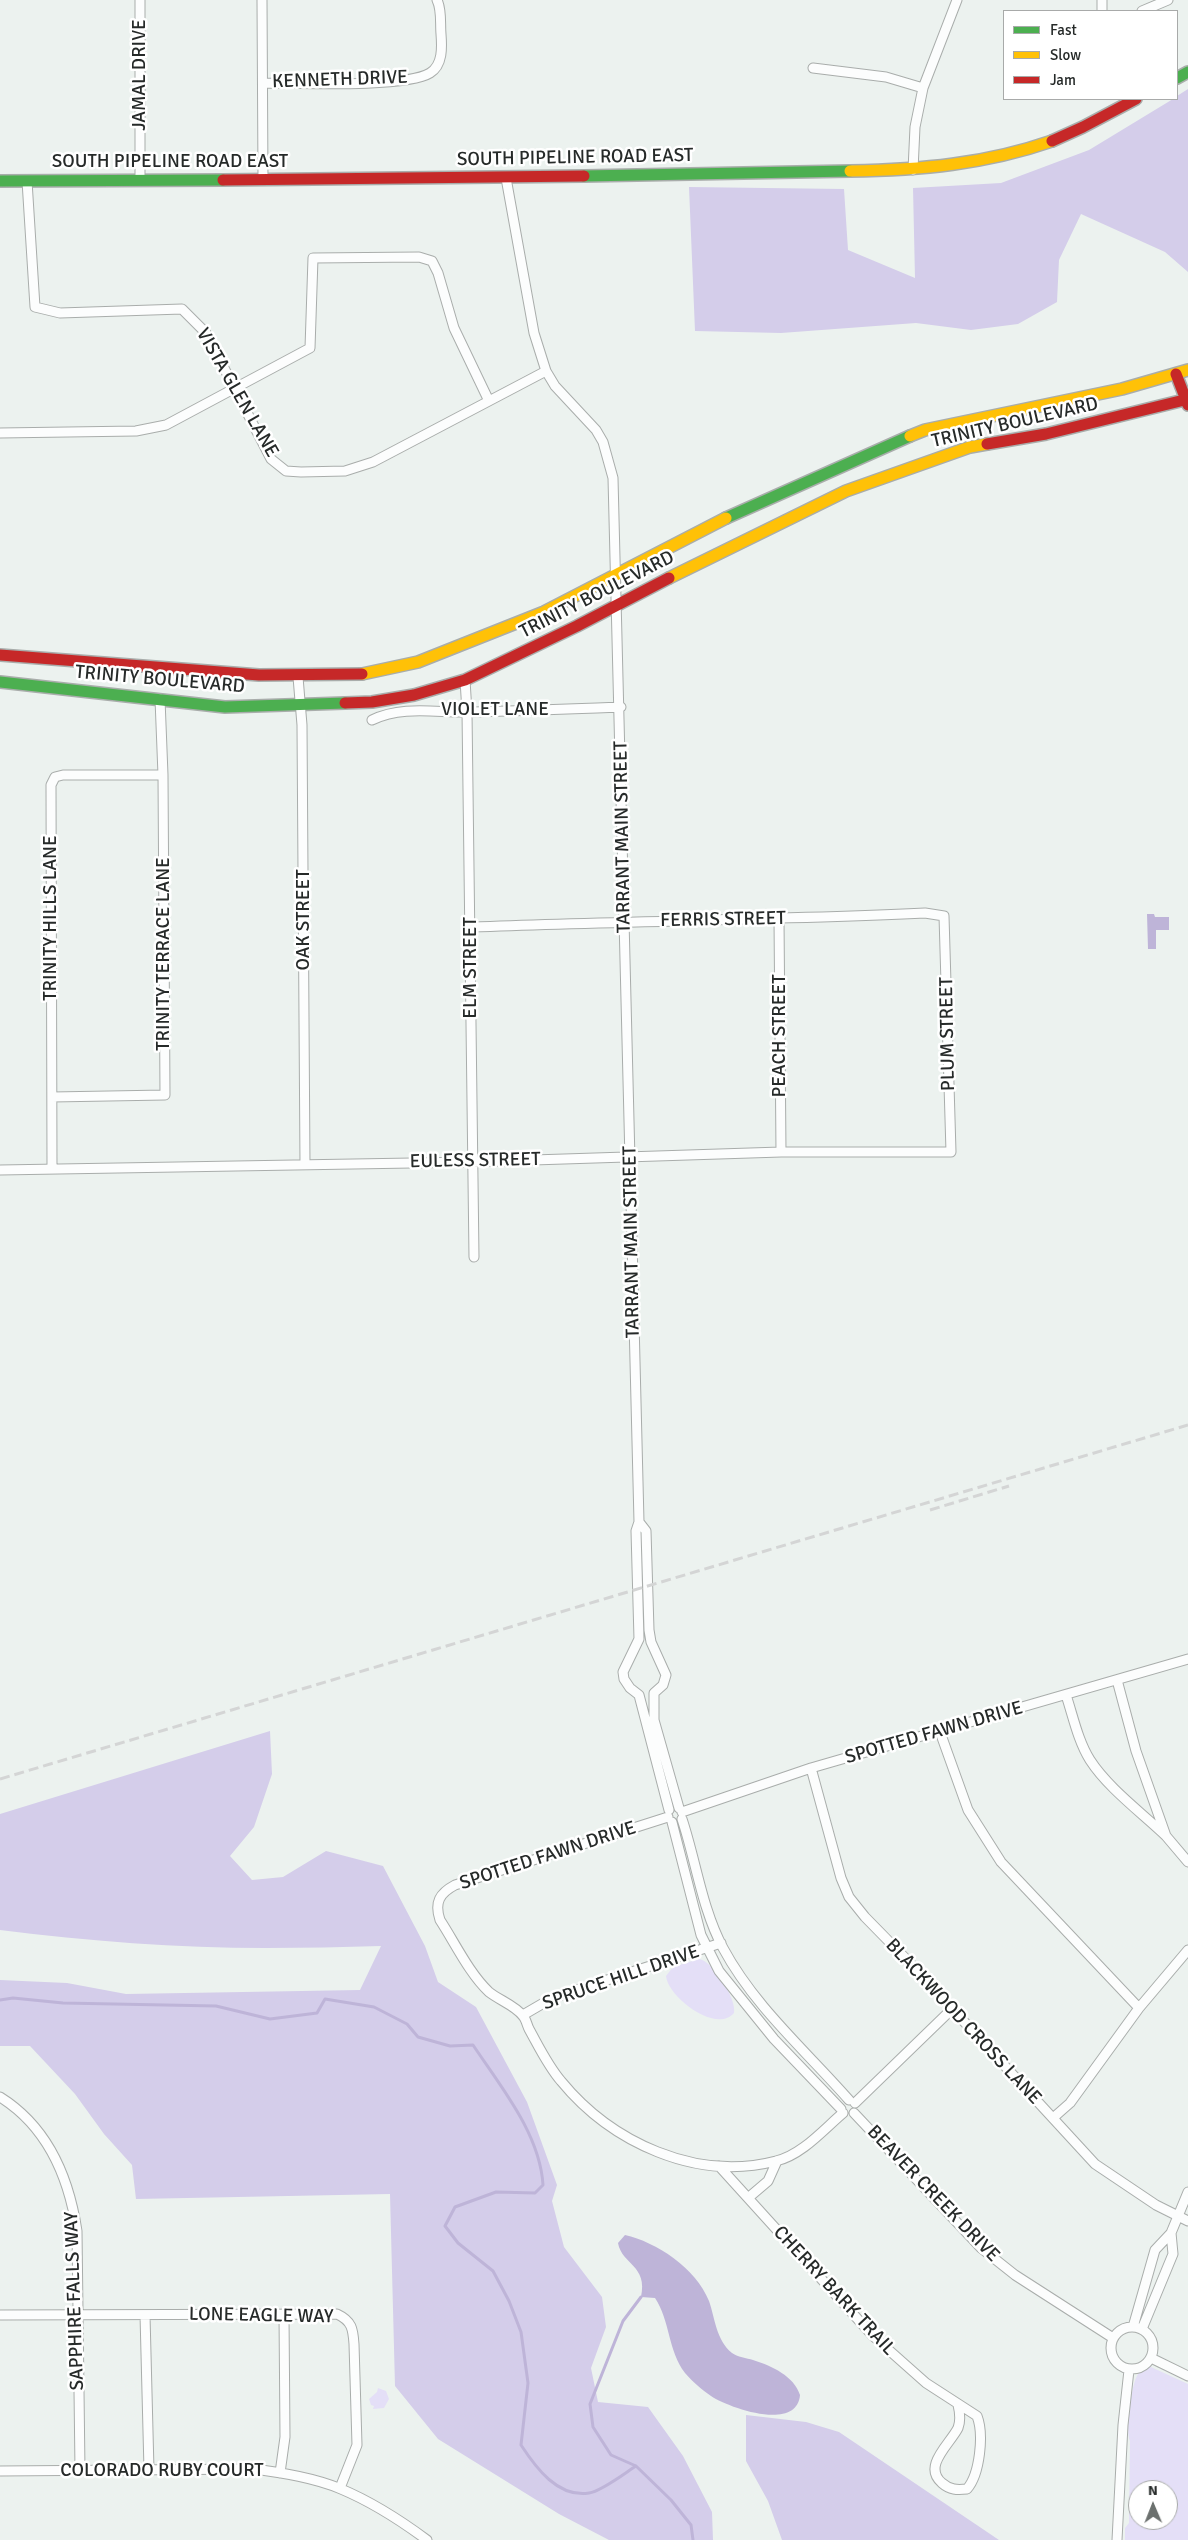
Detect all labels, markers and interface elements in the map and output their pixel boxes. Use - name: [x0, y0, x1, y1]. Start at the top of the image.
- legend: [1003, 10, 1178, 100]
- street label: JAMAL DRIVE: [129, 19, 151, 131]
- text: Fast: [1050, 21, 1077, 39]
- text: Slow: [1050, 46, 1081, 64]
- street label: KENNETH DRIVE: [272, 66, 408, 94]
- text: Jam: [1050, 71, 1076, 89]
- street label: SOUTH PIPELINE ROAD EAST: [457, 145, 693, 171]
- street label: SOUTH PIPELINE ROAD EAST: [52, 151, 288, 173]
- street label: VISTA GLEN LANE: [191, 324, 283, 462]
- street label: TRINITY BOULEVARD: [929, 393, 1101, 453]
- street label: TRINITY BOULEVARD: [516, 546, 678, 644]
- street label: TRINITY BOULEVARD: [74, 661, 246, 699]
- street label: VIOLET LANE: [441, 699, 549, 721]
- street label: TARRANT MAIN STREET: [610, 741, 636, 933]
- street label: TRINITY HILLS LANE: [40, 835, 62, 1001]
- street label: TRINITY TERRACE LANE: [153, 857, 175, 1051]
- street label: OAK STREET: [293, 869, 315, 971]
- street label: FERRIS STREET: [660, 908, 786, 932]
- street label: ELM STREET: [460, 917, 482, 1019]
- street label: PEACH STREET: [769, 974, 791, 1098]
- street label: PLUM STREET: [936, 977, 960, 1091]
- street label: TARRANT MAIN STREET: [619, 1146, 645, 1338]
- street label: EULESS STREET: [409, 1148, 541, 1174]
- street label: SPOTTED FAWN DRIVE: [842, 1697, 1026, 1769]
- street label: SPOTTED FAWN DRIVE: [457, 1817, 639, 1895]
- street label: BLACKWOOD CROSS LANE: [880, 1934, 1046, 2110]
- street label: SPRUCE HILL DRIVE: [540, 1940, 702, 2016]
- street label: BEAVER CREEK DRIVE: [862, 2121, 1004, 2267]
- street label: SAPPHIRE FALLS WAY: [60, 2211, 90, 2391]
- street label: CHERRY BARK TRAIL: [768, 2221, 900, 2361]
- street label: LONE EAGLE WAY: [189, 2303, 333, 2329]
- street label: COLORADO RUBY COURT: [60, 2460, 264, 2482]
- north arrow: [1128, 2480, 1178, 2530]
- text: N: [1148, 2482, 1158, 2499]

